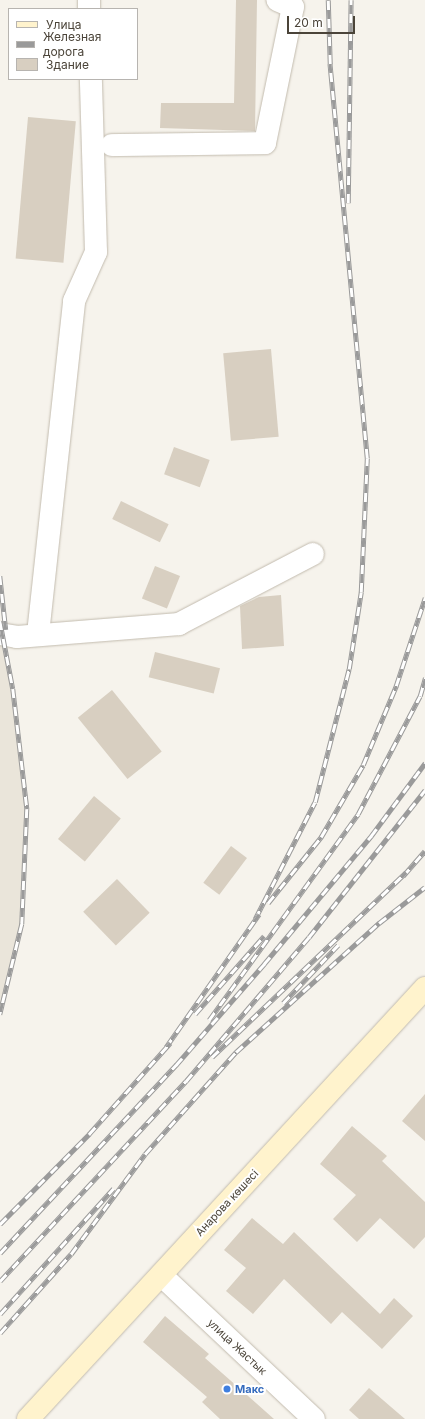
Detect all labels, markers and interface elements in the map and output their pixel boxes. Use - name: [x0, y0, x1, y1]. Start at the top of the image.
- legend: [8, 8, 138, 80]
- scale bar: [289, 8, 357, 34]
- text: 20 m: [294, 15, 323, 30]
- text: Улица: [46, 17, 81, 32]
- text: Железная дорога: [43, 29, 101, 59]
- text: Здание: [46, 57, 89, 72]
- street label: Анарова көшесі: [193, 1167, 261, 1239]
- street label: улица Жастык: [205, 1316, 269, 1378]
- place label: Макс: [235, 1382, 264, 1396]
- marker: Макс: [222, 1384, 232, 1394]

